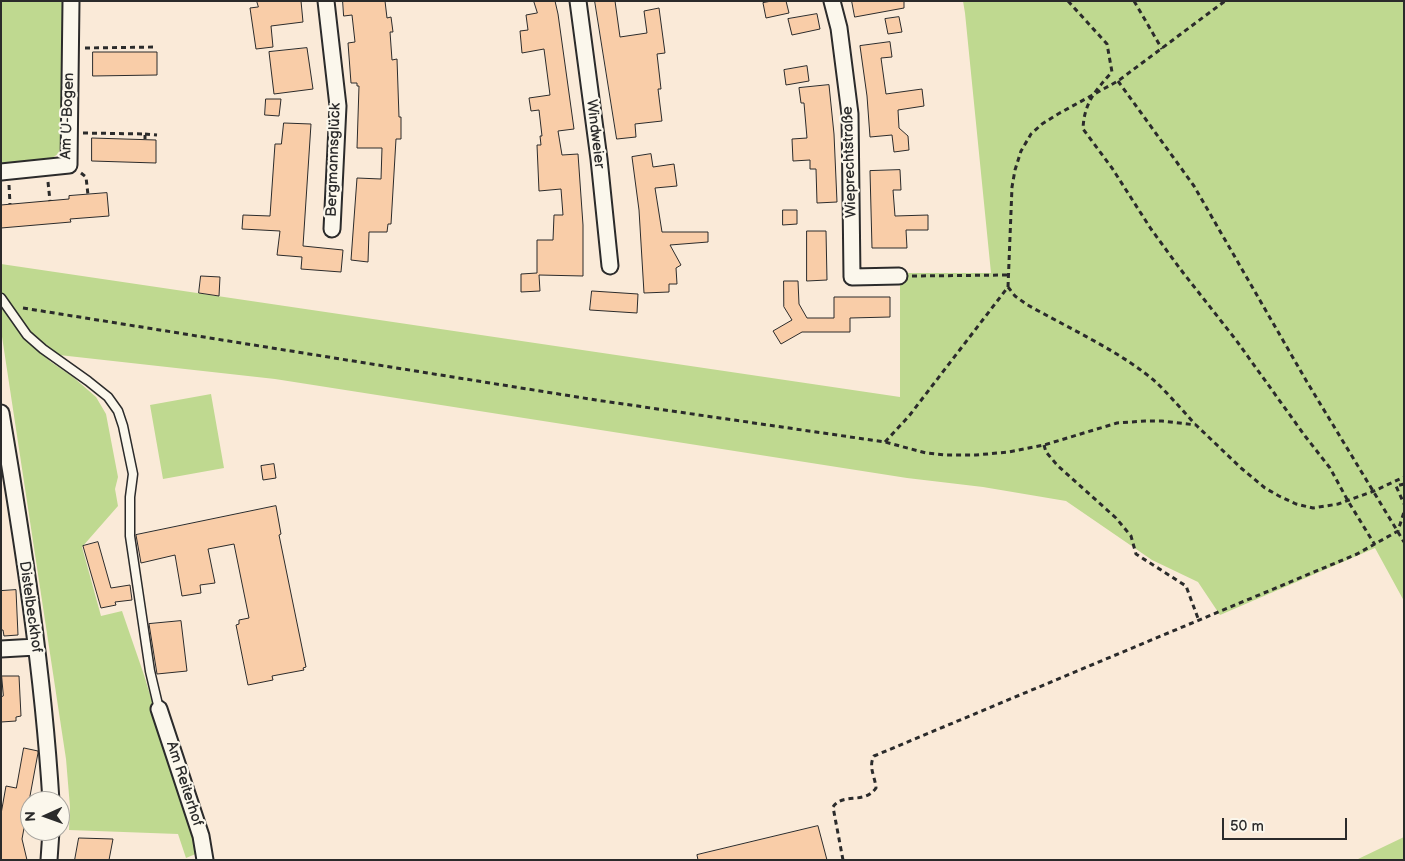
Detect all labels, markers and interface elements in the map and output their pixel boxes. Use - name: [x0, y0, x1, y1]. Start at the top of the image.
- street label: Am U-Bogen: [57, 72, 79, 160]
- street label: Windweier: [582, 98, 608, 170]
- street label: Bergmannsglück: [323, 103, 345, 217]
- street label: Wieprechtstraße: [839, 106, 861, 218]
- street label: Distelbeckhof: [15, 560, 45, 654]
- street label: Am Reiterhof: [162, 739, 206, 829]
- north arrow: [20, 791, 70, 841]
- scale bar: [1225, 808, 1350, 840]
- text: N: [22, 811, 39, 822]
- text: 50 m: [1230, 817, 1264, 836]

